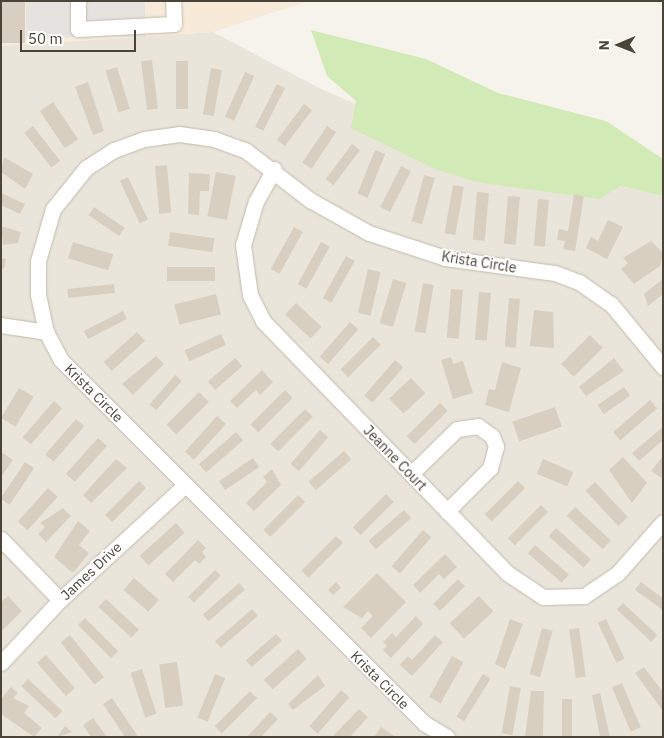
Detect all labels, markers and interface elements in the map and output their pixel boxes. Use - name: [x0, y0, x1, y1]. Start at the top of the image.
- scale bar: [22, 20, 139, 52]
- north arrow: [594, 20, 644, 70]
- text: 50 m: [28, 29, 63, 48]
- text: N: [595, 40, 613, 50]
- street label: Krista Circle: [440, 248, 518, 276]
- street label: Krista Circle: [61, 360, 127, 426]
- street label: Jeanne Court: [360, 422, 430, 494]
- street label: James Drive: [57, 539, 125, 603]
- street label: Krista Circle: [347, 647, 413, 713]

